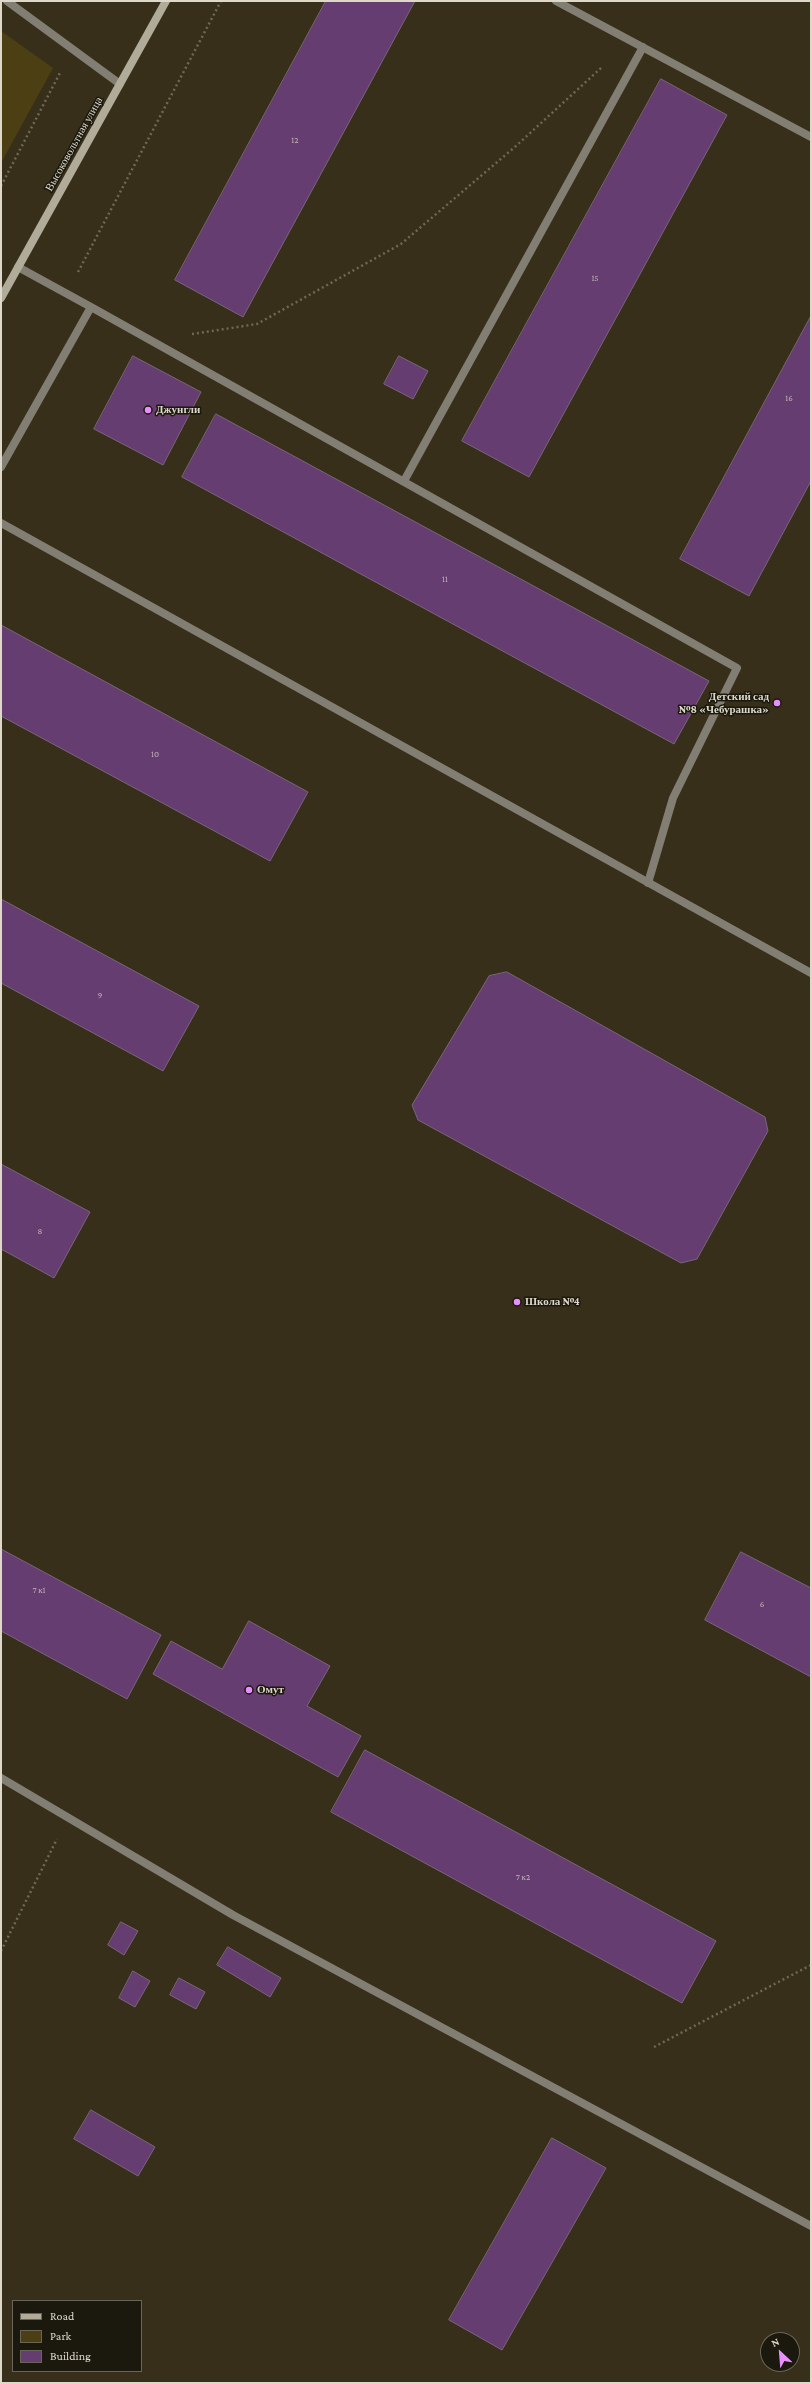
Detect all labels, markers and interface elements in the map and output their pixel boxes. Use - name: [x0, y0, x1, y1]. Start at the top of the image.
- street label: Высоковольтная улица: [43, 95, 105, 193]
- house number: 12: [291, 135, 299, 145]
- house number: 15: [591, 273, 599, 283]
- house number: 16: [785, 393, 793, 403]
- place label: Джунгли: [156, 403, 200, 417]
- marker: Джунгли: [143, 405, 153, 415]
- house number: 11: [442, 574, 448, 584]
- place label: Детский сад №8 «Чебурашка»: [679, 690, 769, 716]
- marker: Детский сад №8 «Чебурашка»: [772, 698, 782, 708]
- house number: 10: [151, 749, 159, 759]
- house number: 9: [98, 990, 102, 1000]
- house number: 8: [38, 1226, 42, 1236]
- place label: Школа №4: [525, 1295, 580, 1309]
- marker: Школа №4: [512, 1297, 522, 1307]
- house number: 7 к1: [32, 1585, 46, 1595]
- house number: 6: [760, 1599, 764, 1609]
- place label: Омут: [257, 1683, 284, 1697]
- marker: Омут: [244, 1685, 254, 1695]
- house number: 7 к2: [516, 1872, 530, 1882]
- legend: [12, 2300, 142, 2372]
- text: Road: [50, 2309, 74, 2323]
- text: Park: [50, 2329, 71, 2343]
- north arrow: [760, 2332, 800, 2372]
- text: N: [769, 2335, 781, 2349]
- text: Building: [50, 2349, 91, 2363]

